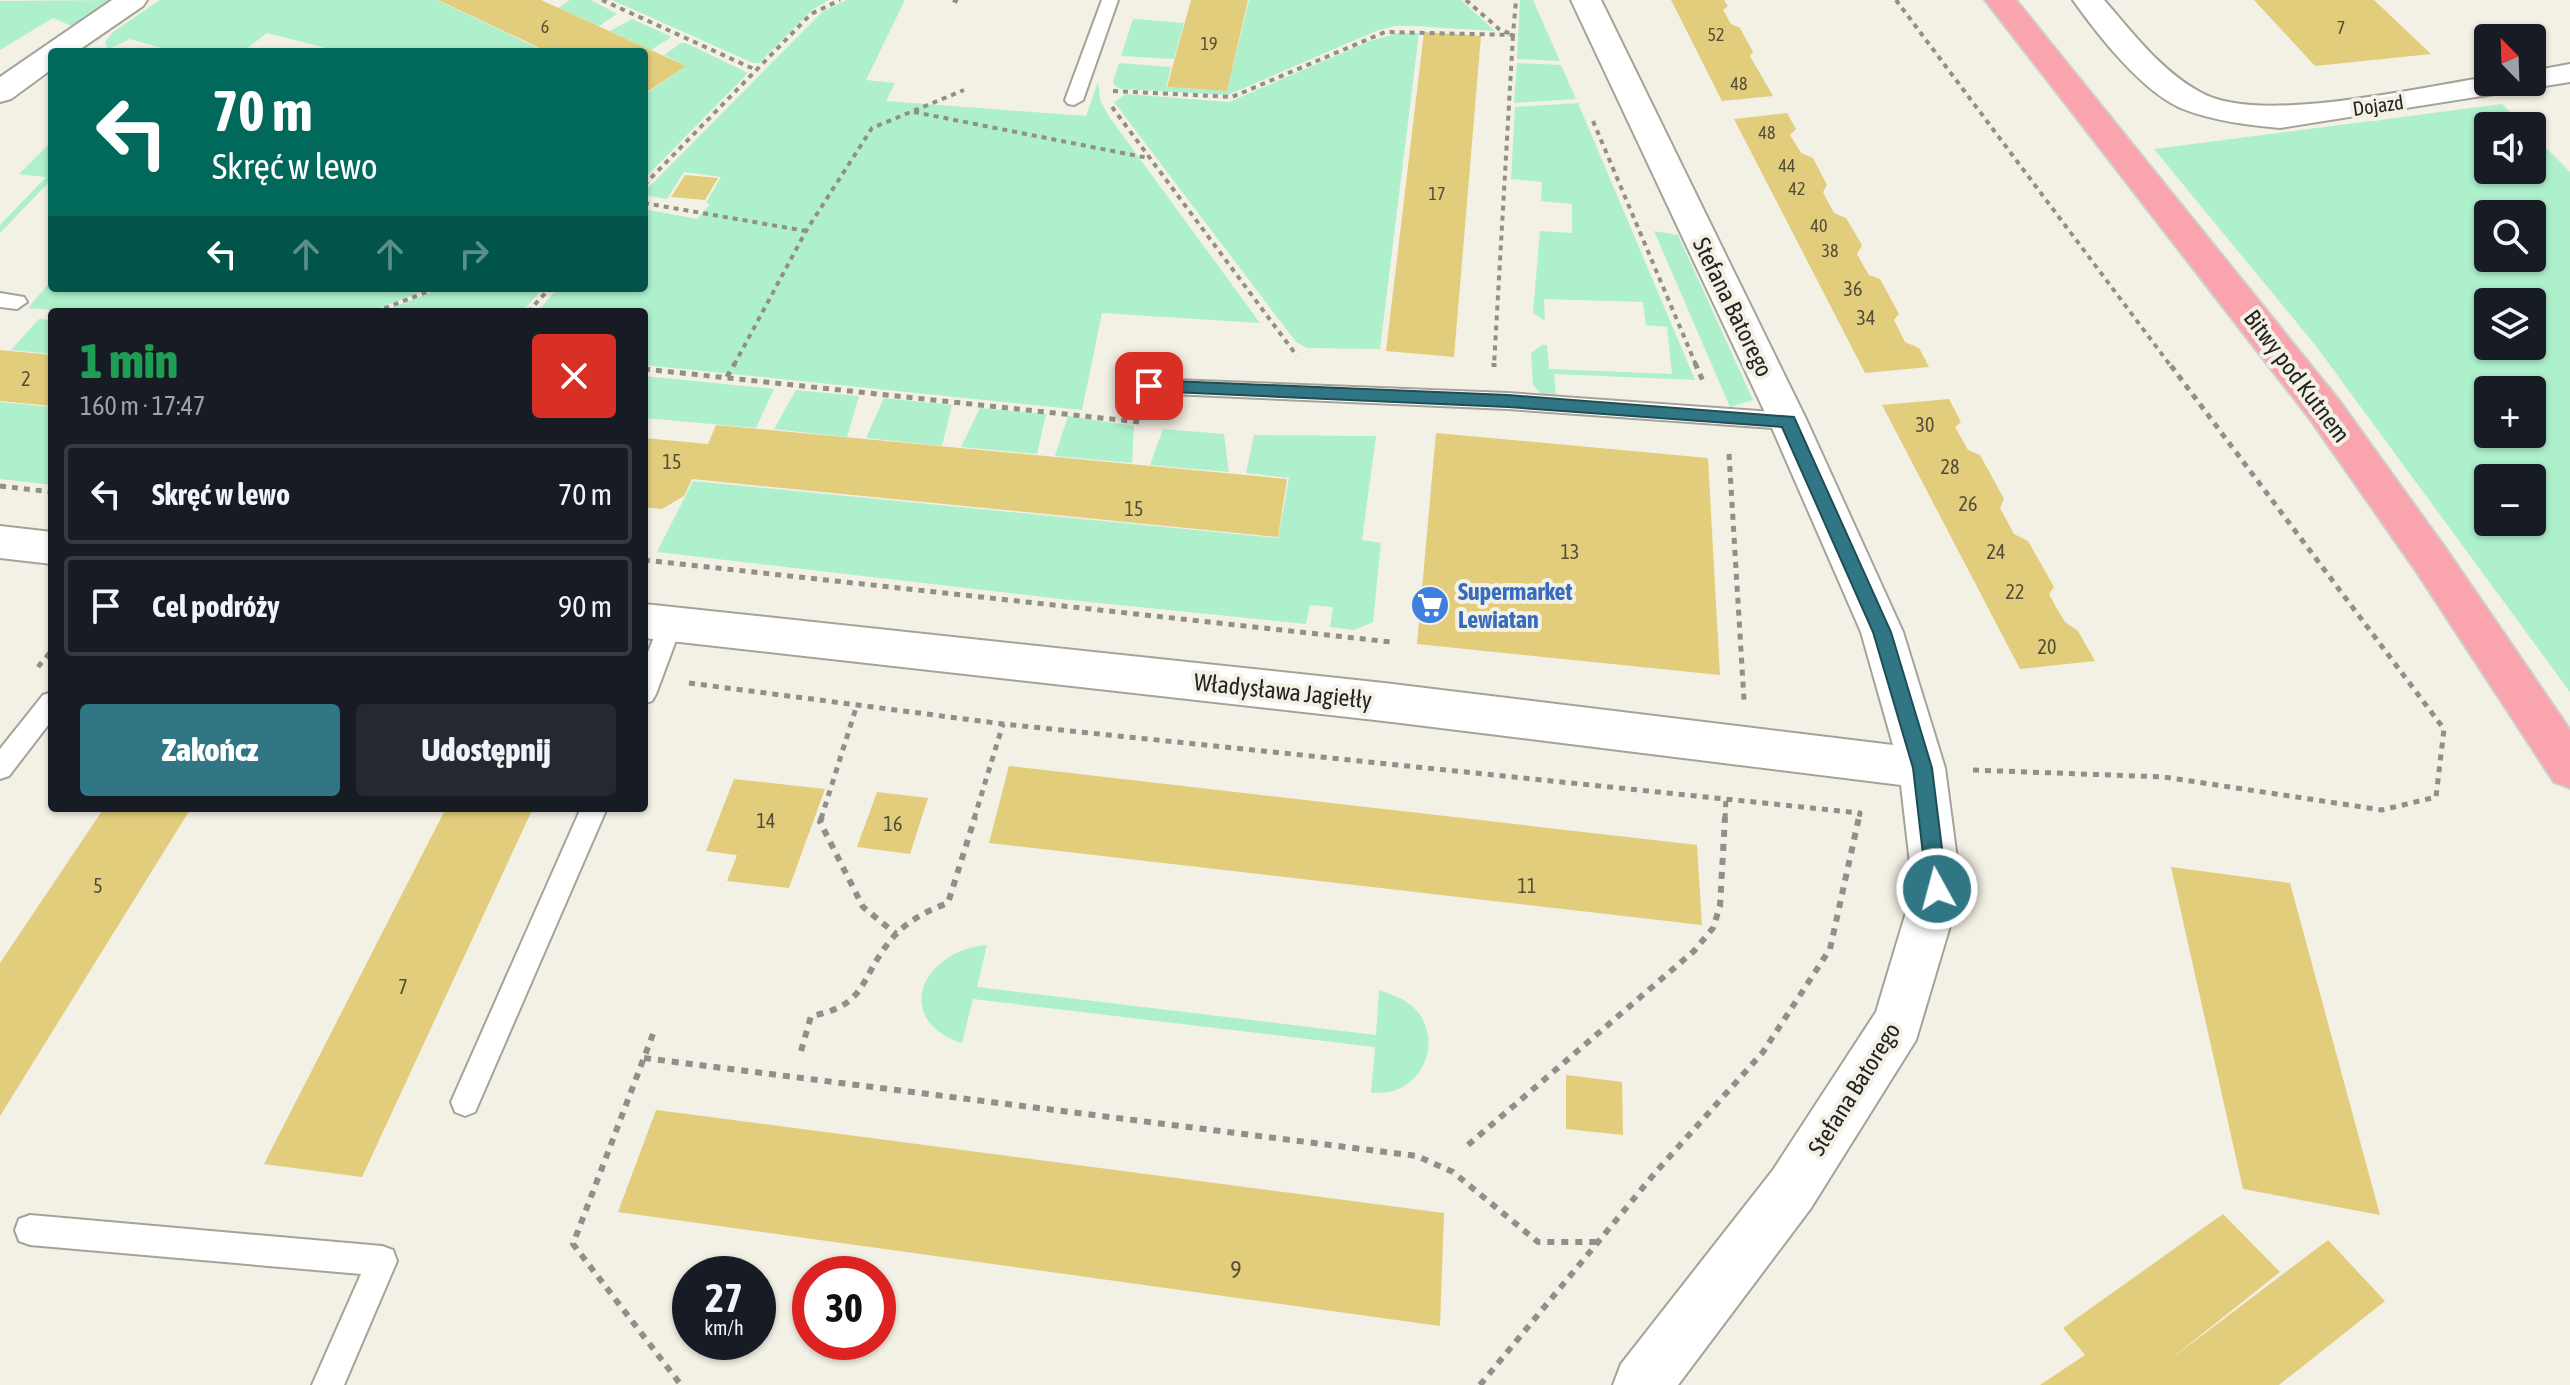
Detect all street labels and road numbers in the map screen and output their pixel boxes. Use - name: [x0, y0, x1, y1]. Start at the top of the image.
- street label: Dojazd: [2351, 90, 2405, 120]
- street label: Stefana Batorego: [1688, 233, 1778, 381]
- street label: Bitwy pod Kutnem: [2239, 305, 2355, 447]
- street label: Władysława Jagiełły: [1193, 668, 1373, 714]
- street label: Stefana Batorego: [1803, 1018, 1905, 1160]

